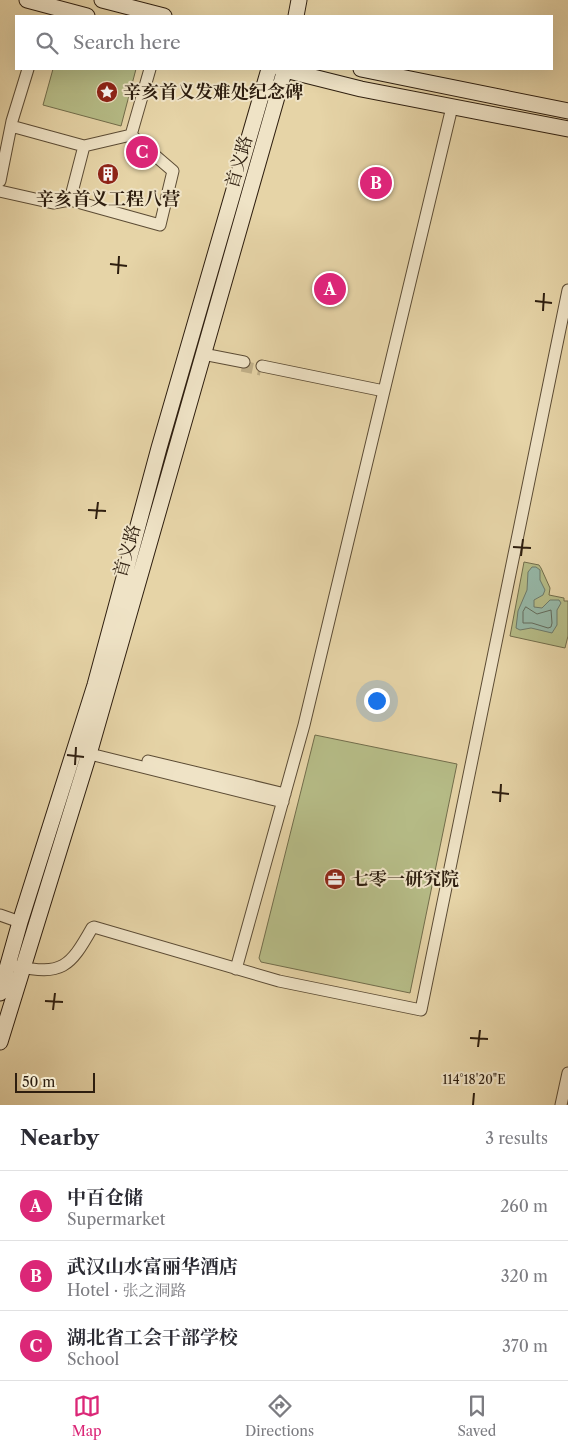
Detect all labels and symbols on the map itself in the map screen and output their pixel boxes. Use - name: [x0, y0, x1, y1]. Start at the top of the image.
- place icon: 辛亥首义发难处纪念碑: [95, 80, 119, 104]
- place label: 辛亥首义发难处纪念碑: [123, 81, 303, 103]
- pin: C: [126, 133, 158, 171]
- street label: 首义路: [221, 133, 257, 191]
- building icon: 辛亥首义工程八营: [96, 162, 120, 186]
- pin: B: [360, 164, 392, 202]
- place label: 辛亥首义工程八营: [36, 188, 180, 210]
- pin: A: [314, 270, 346, 308]
- street label: 首义路: [109, 522, 145, 580]
- your location: [364, 688, 390, 714]
- office icon: 七零一研究院: [323, 867, 347, 891]
- place label: 七零一研究院: [351, 868, 459, 890]
- scale bar: [15, 1070, 95, 1093]
- text: 114°18'20"E: [443, 1072, 505, 1087]

